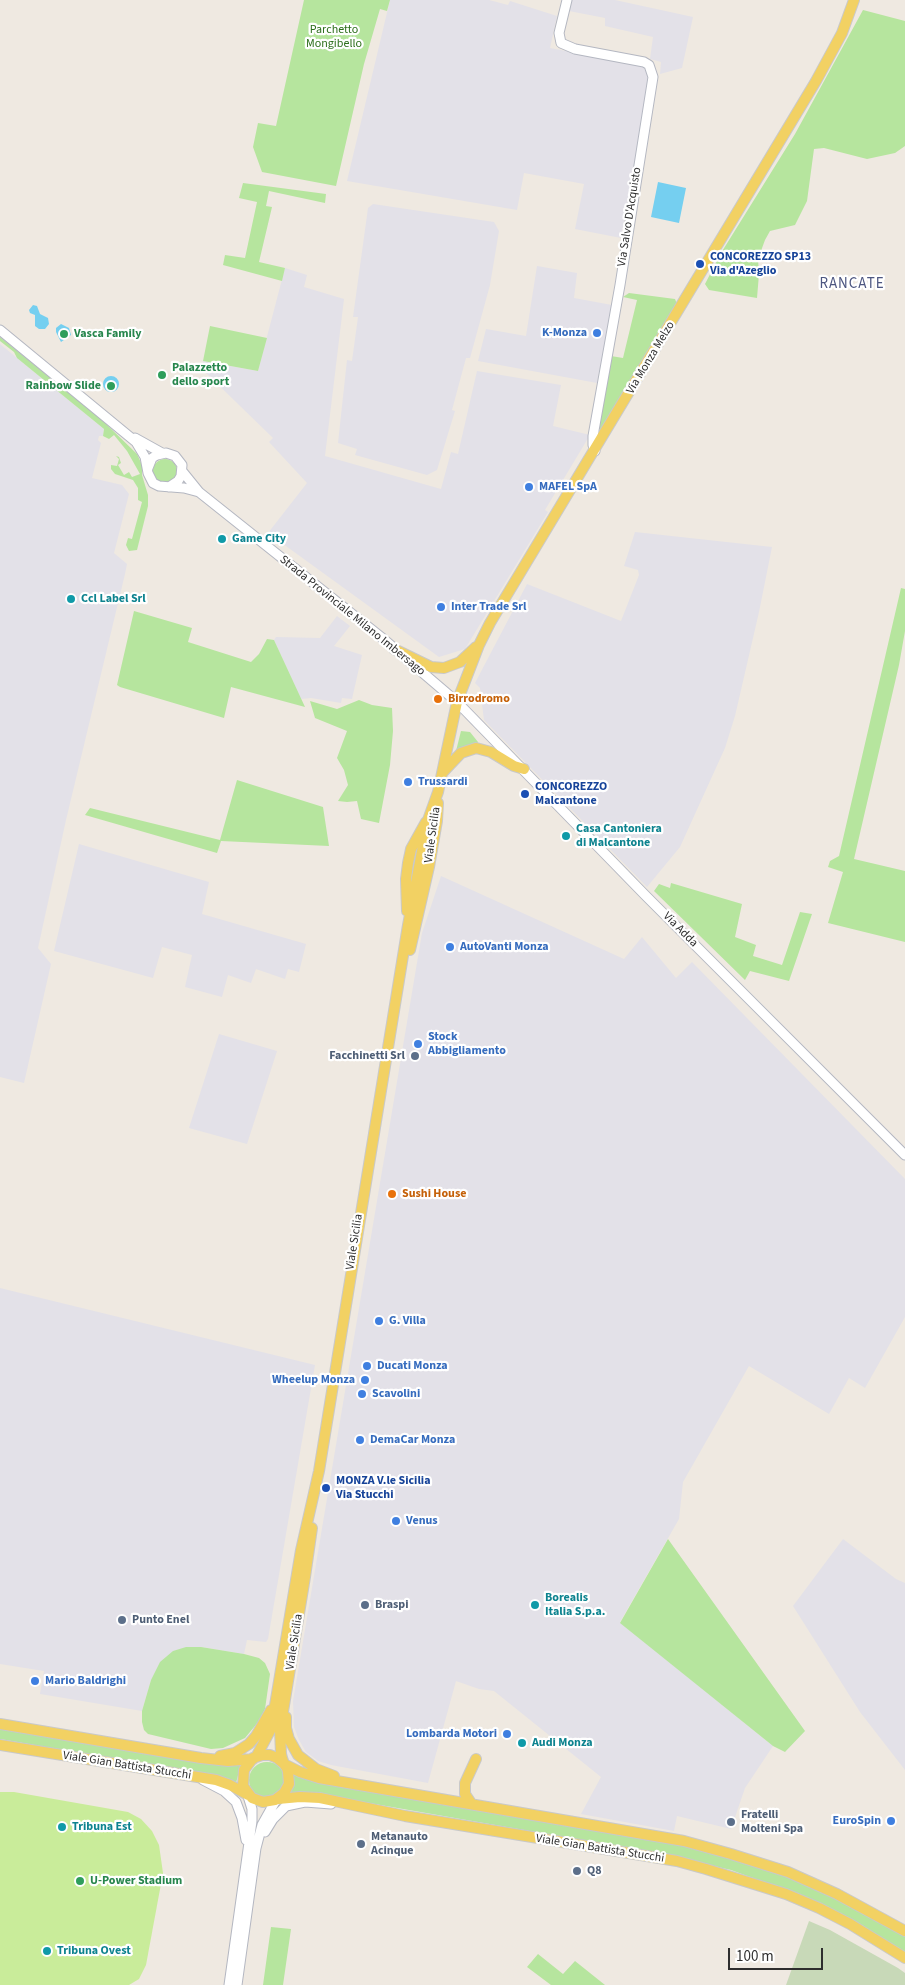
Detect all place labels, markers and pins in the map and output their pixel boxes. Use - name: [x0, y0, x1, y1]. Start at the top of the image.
- place label: CONCOREZZO SP13 Via d'Azeglio: [710, 250, 811, 278]
- marker: CONCOREZZO SP13 Via d'Azeglio: [694, 258, 706, 270]
- place label: K-Monza: [542, 326, 587, 340]
- place label: Vasca Family: [74, 327, 142, 341]
- marker: K-Monza: [591, 327, 603, 339]
- marker: Vasca Family: [58, 328, 70, 340]
- place label: Palazzetto dello sport: [172, 361, 229, 389]
- marker: Palazzetto dello sport: [156, 369, 168, 381]
- place label: Rainbow Slide: [26, 379, 101, 393]
- marker: Rainbow Slide: [105, 380, 117, 392]
- place label: MAFEL SpA: [539, 480, 597, 494]
- marker: MAFEL SpA: [523, 481, 535, 493]
- place label: Game City: [232, 532, 286, 546]
- marker: Game City: [216, 533, 228, 545]
- place label: Ccl Label Srl: [81, 592, 146, 606]
- marker: Ccl Label Srl: [65, 593, 77, 605]
- place label: Inter Trade Srl: [451, 600, 527, 614]
- marker: Inter Trade Srl: [435, 601, 447, 613]
- place label: Birrodromo: [448, 692, 510, 706]
- marker: Birrodromo: [432, 693, 444, 705]
- place label: Trussardi: [418, 775, 468, 789]
- marker: Trussardi: [402, 776, 414, 788]
- place label: CONCOREZZO Malcantone: [535, 780, 607, 808]
- marker: CONCOREZZO Malcantone: [519, 788, 531, 800]
- place label: Casa Cantoniera di Malcantone: [576, 822, 662, 850]
- marker: Casa Cantoniera di Malcantone: [560, 830, 572, 842]
- place label: AutoVanti Monza: [460, 940, 549, 954]
- marker: AutoVanti Monza: [444, 941, 456, 953]
- place label: Stock Abbigliamento: [428, 1030, 506, 1058]
- marker: Stock Abbigliamento: [412, 1038, 424, 1050]
- place label: Facchinetti Srl: [329, 1049, 405, 1063]
- marker: Facchinetti Srl: [409, 1050, 421, 1062]
- place label: Sushi House: [402, 1187, 466, 1201]
- marker: Sushi House: [386, 1188, 398, 1200]
- place label: G. Villa: [389, 1314, 426, 1328]
- marker: G. Villa: [373, 1315, 385, 1327]
- place label: Ducati Monza: [377, 1359, 448, 1373]
- marker: Ducati Monza: [361, 1360, 373, 1372]
- place label: Wheelup Monza: [272, 1373, 355, 1387]
- marker: Wheelup Monza: [359, 1374, 371, 1386]
- place label: Scavolini: [372, 1387, 420, 1401]
- marker: Scavolini: [356, 1388, 368, 1400]
- place label: DemaCar Monza: [370, 1433, 455, 1447]
- marker: DemaCar Monza: [354, 1434, 366, 1446]
- place label: MONZA V.le Sicilia Via Stucchi: [336, 1474, 430, 1502]
- marker: MONZA V.le Sicilia Via Stucchi: [320, 1482, 332, 1494]
- place label: Venus: [406, 1514, 438, 1528]
- marker: Venus: [390, 1515, 402, 1527]
- place label: Borealis Italia S.p.a.: [545, 1591, 605, 1619]
- place label: Braspi: [375, 1598, 409, 1612]
- marker: Braspi: [359, 1599, 371, 1611]
- marker: Borealis Italia S.p.a.: [529, 1599, 541, 1611]
- place label: Punto Enel: [132, 1613, 189, 1627]
- marker: Punto Enel: [116, 1614, 128, 1626]
- place label: Mario Baldrighi: [45, 1674, 126, 1688]
- marker: Mario Baldrighi: [29, 1675, 41, 1687]
- place label: Lombarda Motori: [406, 1727, 497, 1741]
- marker: Lombarda Motori: [501, 1728, 513, 1740]
- place label: Audi Monza: [532, 1736, 593, 1750]
- marker: Audi Monza: [516, 1737, 528, 1749]
- place label: Fratelli Molteni Spa: [741, 1808, 803, 1836]
- place label: EuroSpin: [833, 1814, 881, 1828]
- marker: EuroSpin: [885, 1815, 897, 1827]
- marker: Fratelli Molteni Spa: [725, 1816, 737, 1828]
- place label: Tribuna Est: [72, 1820, 132, 1834]
- marker: Tribuna Est: [56, 1821, 68, 1833]
- place label: Metanauto Acinque: [371, 1830, 428, 1858]
- marker: Metanauto Acinque: [355, 1838, 367, 1850]
- place label: Q8: [587, 1864, 602, 1878]
- marker: Q8: [571, 1865, 583, 1877]
- place label: U-Power Stadium: [90, 1874, 182, 1888]
- marker: U-Power Stadium: [74, 1875, 86, 1887]
- place label: Tribuna Ovest: [57, 1944, 131, 1958]
- marker: Tribuna Ovest: [41, 1945, 53, 1957]

